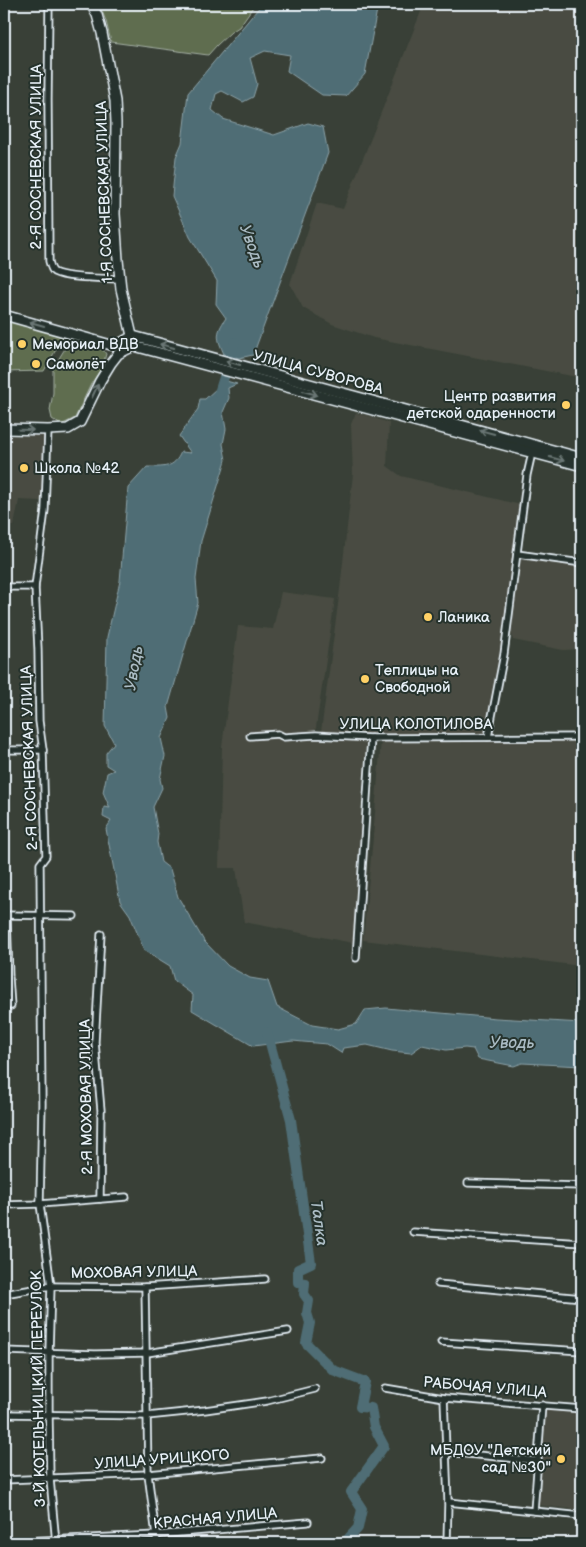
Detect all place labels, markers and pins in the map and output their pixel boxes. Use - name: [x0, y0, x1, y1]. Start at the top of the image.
- place label: Мемориал ВДВ: [32, 335, 139, 354]
- marker: Мемориал ВДВ: [16, 338, 28, 350]
- place label: Самолёт: [46, 355, 106, 374]
- marker: Самолёт: [30, 358, 42, 370]
- place label: Центр развития детской одаренности: [407, 387, 556, 423]
- marker: Центр развития детской одаренности: [560, 399, 572, 411]
- place label: Школа №42: [34, 459, 120, 478]
- marker: Школа №42: [18, 462, 30, 474]
- place label: Ланика: [437, 608, 490, 627]
- marker: Ланика: [422, 611, 434, 623]
- place label: Теплицы на Свободной: [375, 661, 459, 697]
- marker: Теплицы на Свободной: [359, 673, 371, 685]
- place label: МБДОУ "Детский сад №30": [430, 1441, 551, 1477]
- marker: МБДОУ "Детский сад №30": [555, 1453, 567, 1465]

